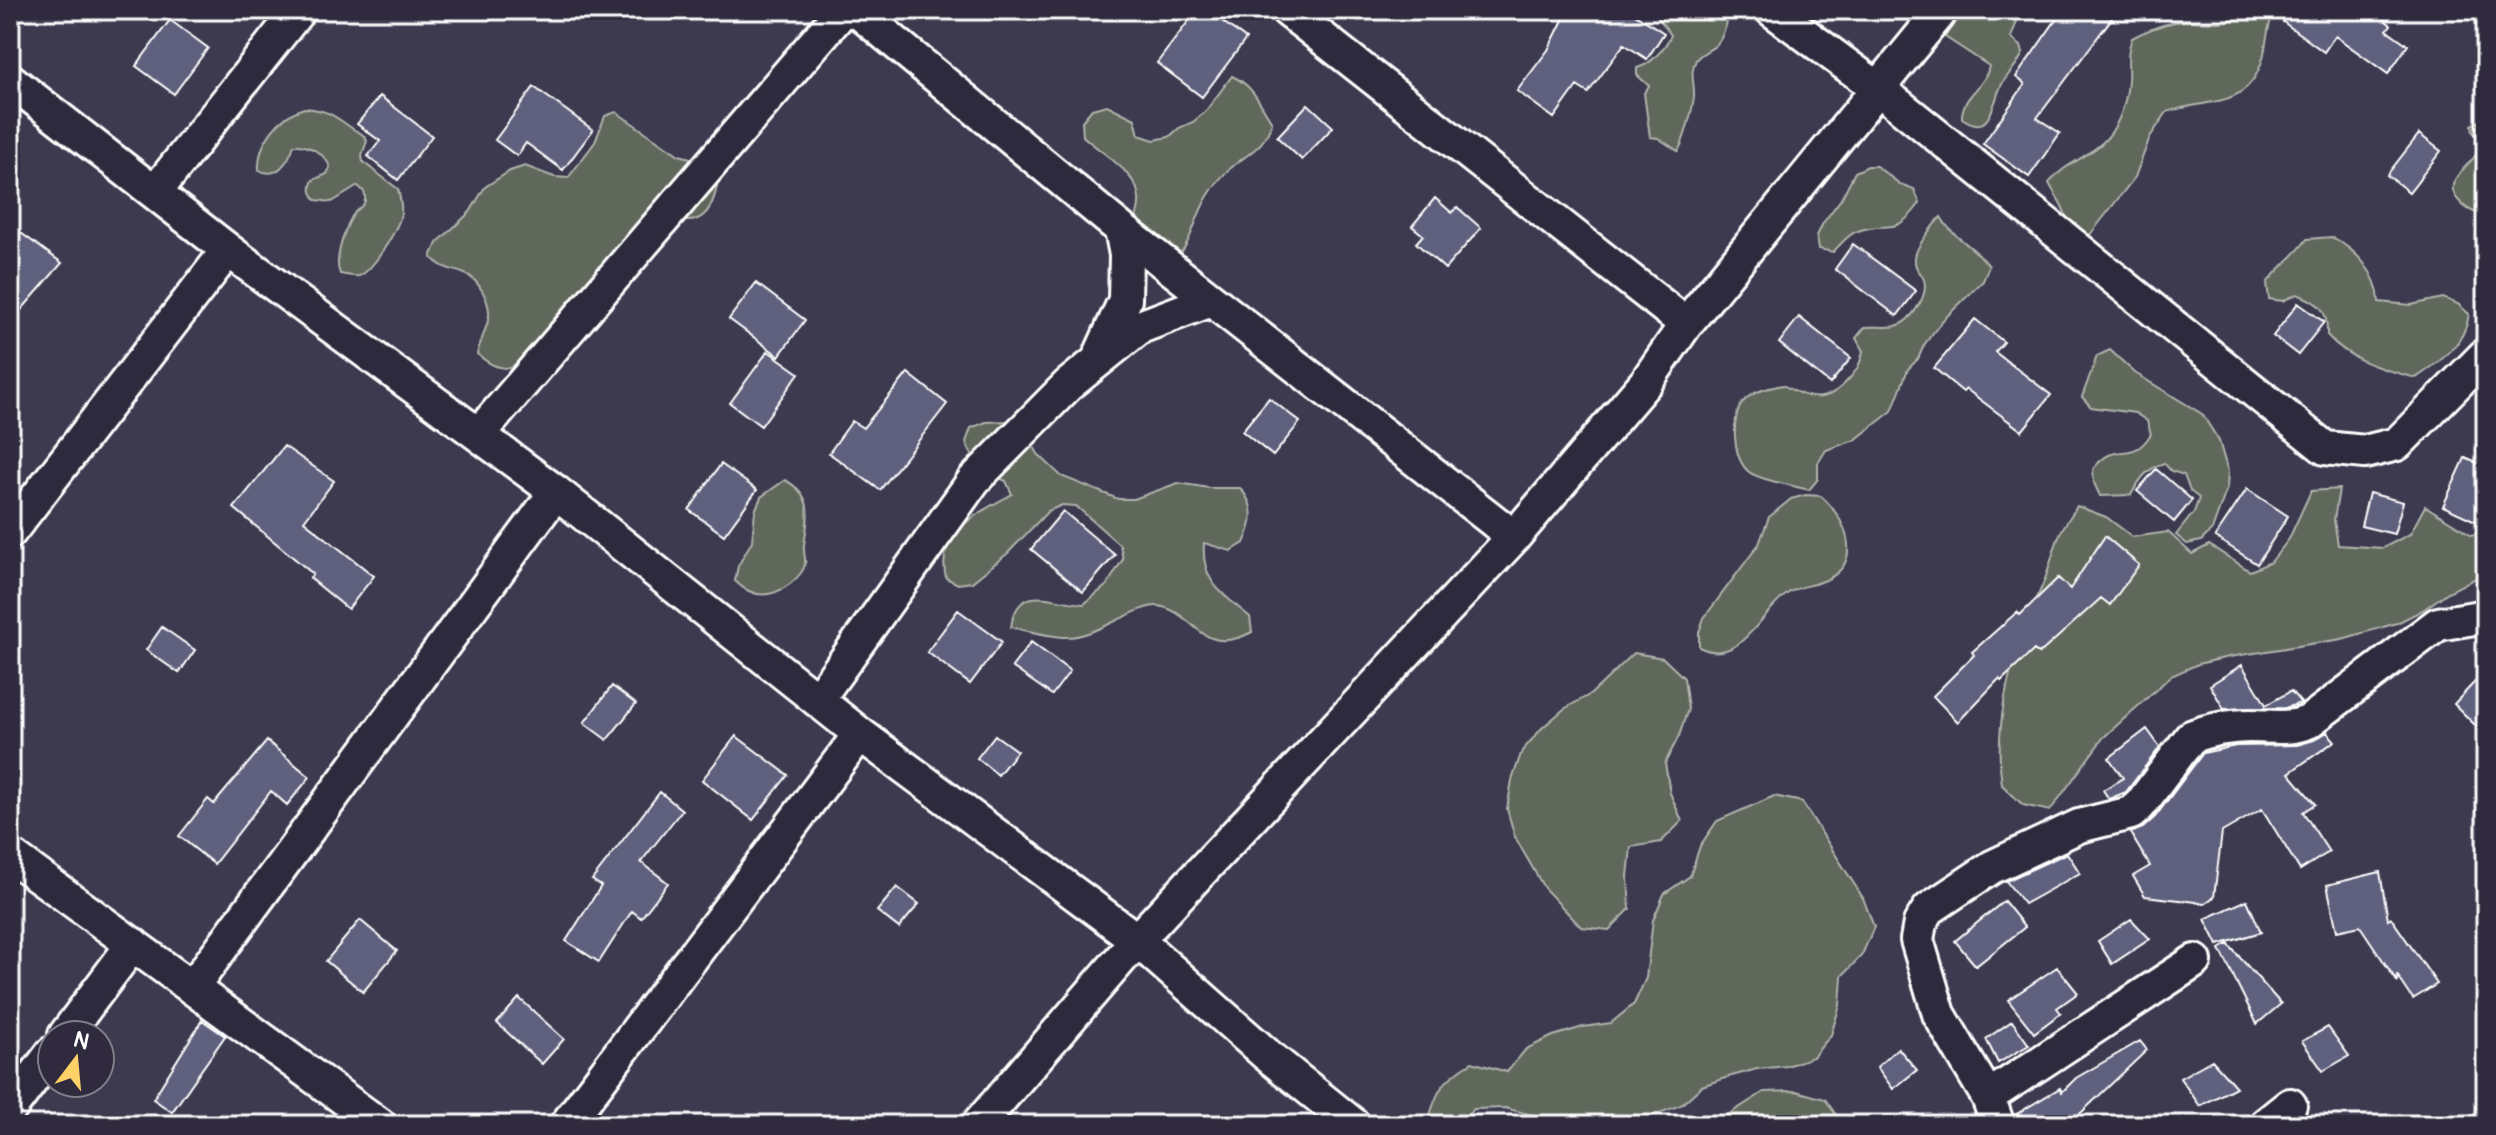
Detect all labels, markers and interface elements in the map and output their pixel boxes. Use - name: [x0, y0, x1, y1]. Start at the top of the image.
- north arrow: [36, 1019, 116, 1099]
- text: N: [70, 1025, 92, 1056]

